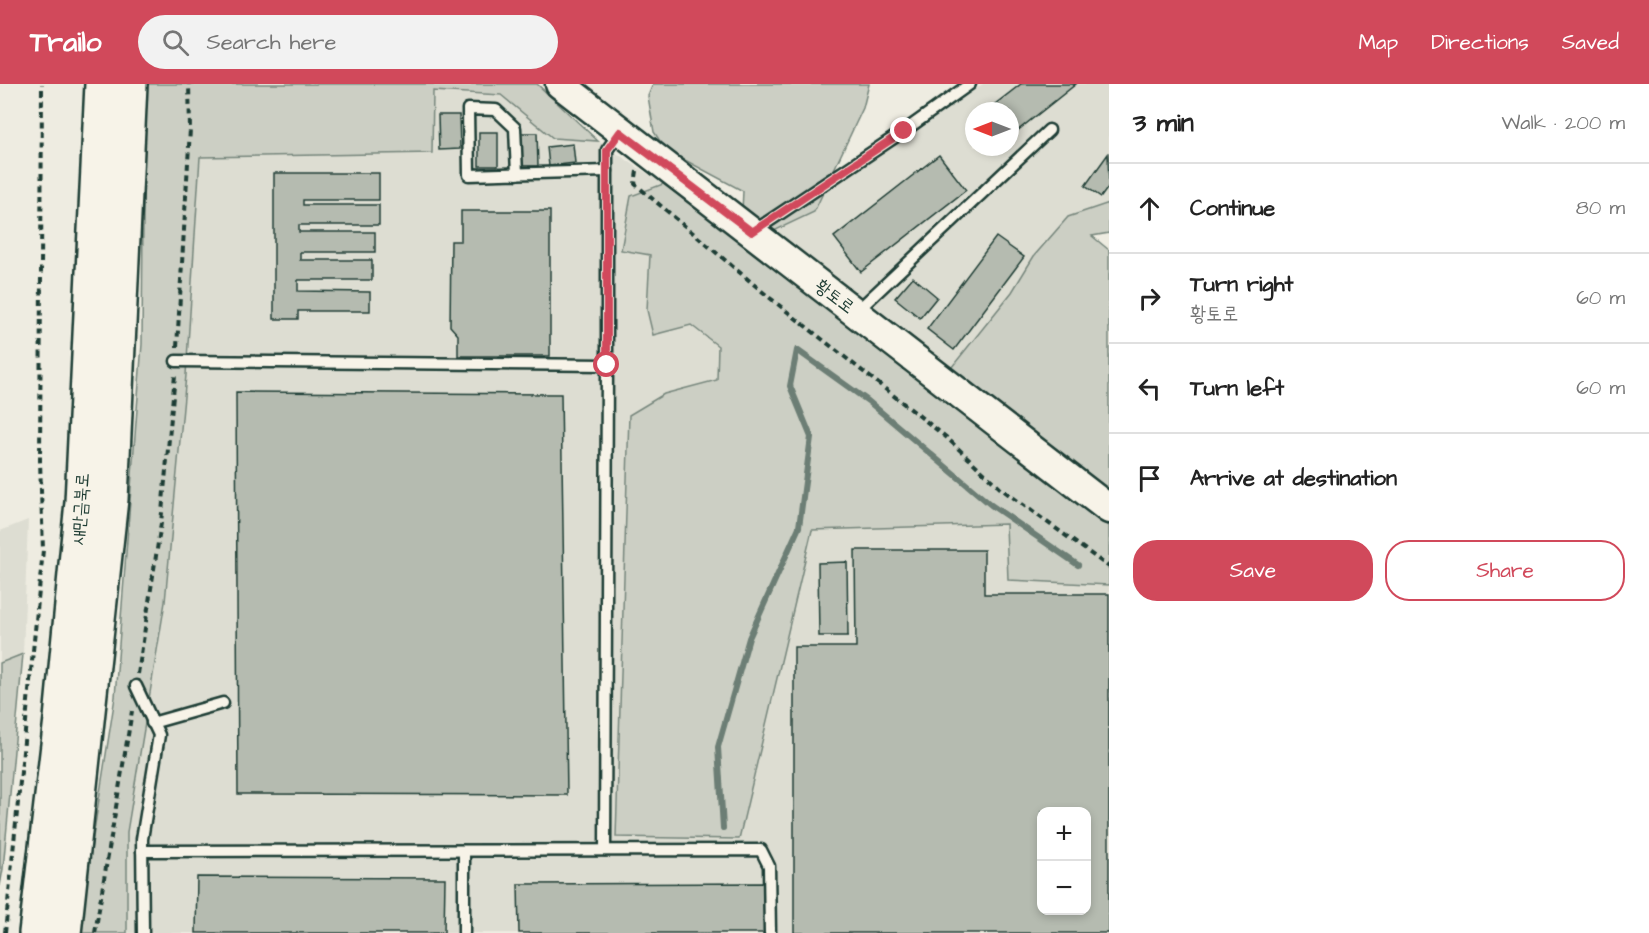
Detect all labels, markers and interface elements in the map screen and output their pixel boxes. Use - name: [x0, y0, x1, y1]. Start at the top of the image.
- search box: [138, 15, 558, 69]
- text: Trailo: [30, 23, 102, 62]
- icon: search: [159, 26, 192, 59]
- text: Search here: [207, 27, 336, 58]
- text: Map: [1358, 28, 1398, 57]
- text: Directions: [1431, 28, 1529, 57]
- text: Saved: [1562, 28, 1619, 57]
- north arrow: [965, 102, 1019, 156]
- text: 3 min: [1133, 105, 1194, 141]
- text: Walk · 200 m: [1502, 109, 1625, 137]
- route end: [890, 117, 916, 143]
- icon: ahead: [1133, 192, 1166, 225]
- text: Continue: [1190, 193, 1275, 224]
- text: 80 m: [1576, 194, 1625, 222]
- text: Turn right: [1190, 269, 1293, 300]
- street label: 황토로: [810, 273, 860, 319]
- icon: right: [1133, 282, 1166, 315]
- text: 60 m: [1576, 284, 1625, 312]
- text: 황토로: [1190, 300, 1238, 328]
- route start: [593, 351, 619, 377]
- icon: left: [1133, 372, 1166, 405]
- text: Turn left: [1190, 373, 1284, 404]
- text: 60 m: [1576, 374, 1625, 402]
- icon: arrive: [1133, 462, 1166, 495]
- text: Arrive at destination: [1190, 463, 1397, 494]
- street label: 새만금북로: [66, 472, 95, 546]
- button: Save: [1133, 540, 1373, 601]
- button: Share: [1385, 540, 1625, 601]
- map controls: [1037, 807, 1091, 915]
- button: +: [1037, 807, 1091, 861]
- button: −: [1037, 861, 1091, 915]

